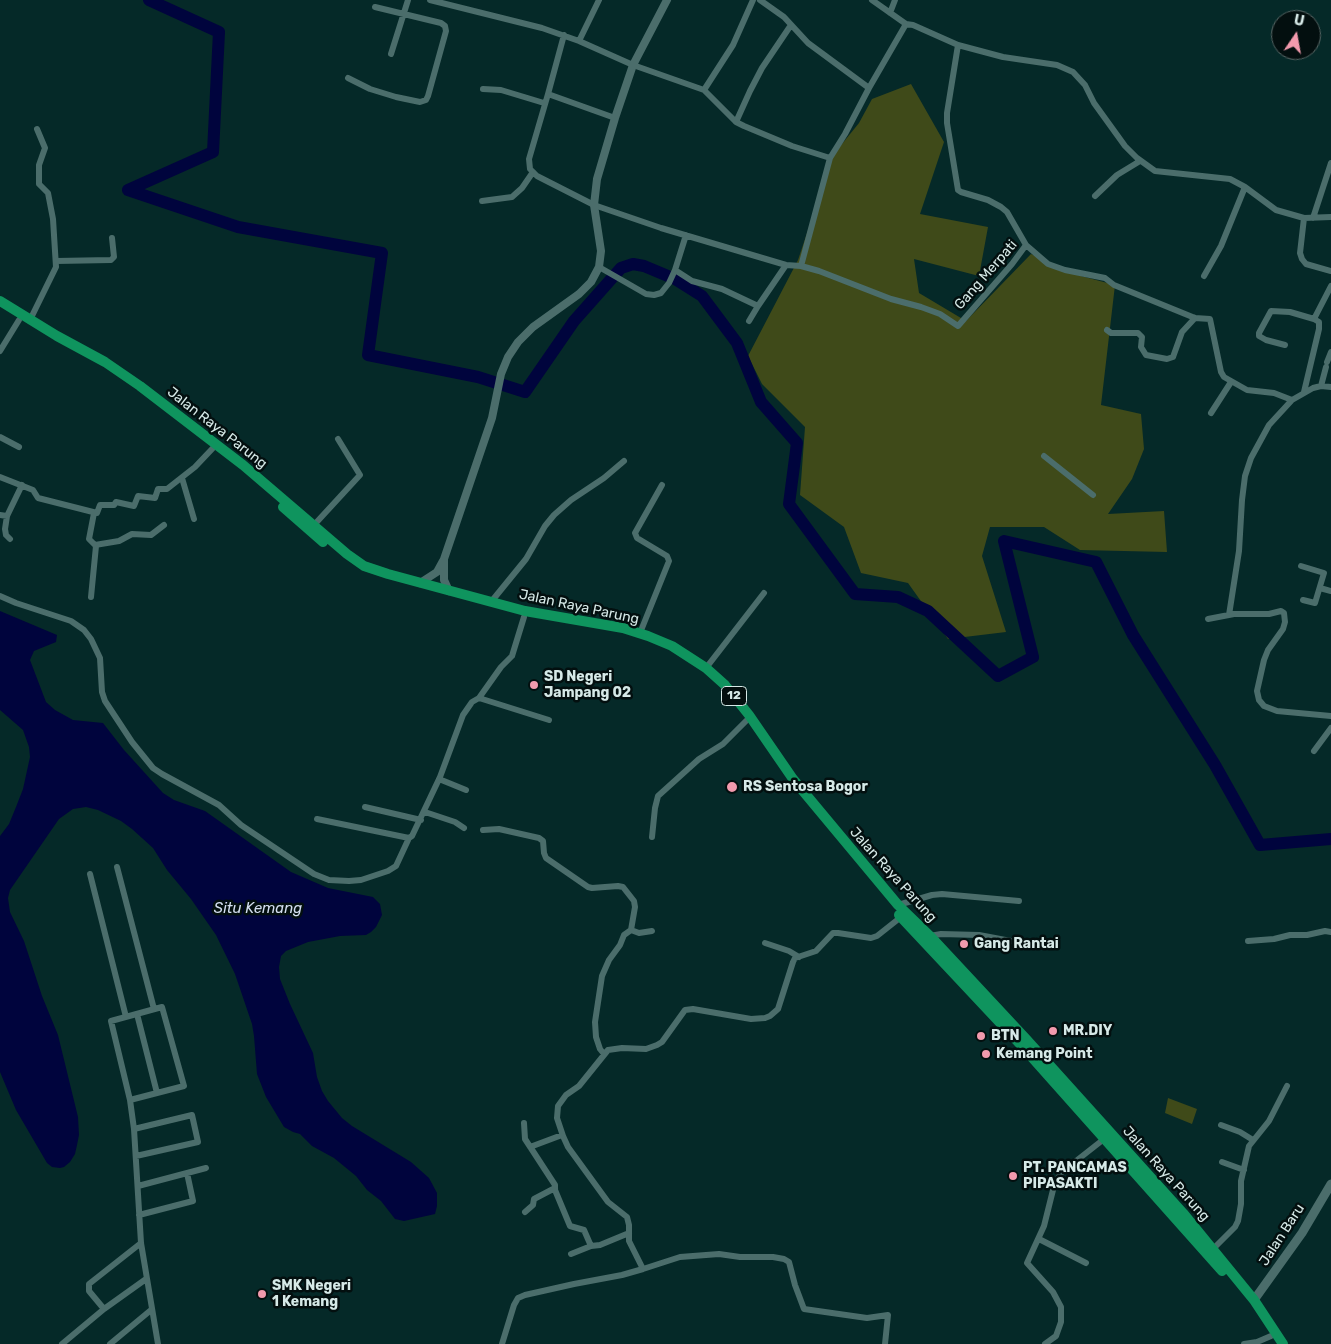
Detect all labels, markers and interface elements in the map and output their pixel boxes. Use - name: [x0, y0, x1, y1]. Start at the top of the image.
- north arrow: [1271, 10, 1321, 60]
- text: U: [1292, 11, 1306, 30]
- street label: Gang Merpati: [951, 237, 1021, 313]
- street label: Jalan Raya Parung: [164, 384, 270, 472]
- street label: Jalan Raya Parung: [518, 586, 640, 628]
- place label: SD Negeri Jampang 02: [544, 669, 631, 702]
- marker: SD Negeri Jampang 02: [528, 679, 540, 691]
- road number: 12: [722, 686, 746, 706]
- place label: RS Sentosa Bogor: [743, 779, 868, 795]
- marker: RS Sentosa Bogor: [725, 780, 739, 794]
- street label: Jalan Raya Parung: [846, 824, 940, 926]
- water label: Situ Kemang: [214, 900, 302, 918]
- place label: Gang Rantai: [974, 936, 1059, 952]
- marker: Gang Rantai: [958, 938, 970, 950]
- place label: MR.DIY: [1063, 1023, 1112, 1039]
- marker: MR.DIY: [1047, 1025, 1059, 1037]
- place label: BTN: [991, 1028, 1020, 1044]
- marker: BTN: [975, 1030, 987, 1042]
- place label: Kemang Point: [996, 1046, 1093, 1062]
- marker: Kemang Point: [980, 1048, 992, 1060]
- street label: Jalan Raya Parung: [1119, 1123, 1213, 1225]
- place label: PT. PANCAMAS PIPASAKTI: [1023, 1160, 1127, 1192]
- marker: PT. PANCAMAS PIPASAKTI: [1007, 1170, 1019, 1182]
- street label: Jalan Baru: [1256, 1201, 1308, 1269]
- place label: SMK Negeri 1 Kemang: [272, 1278, 351, 1310]
- marker: SMK Negeri 1 Kemang: [256, 1288, 268, 1300]

